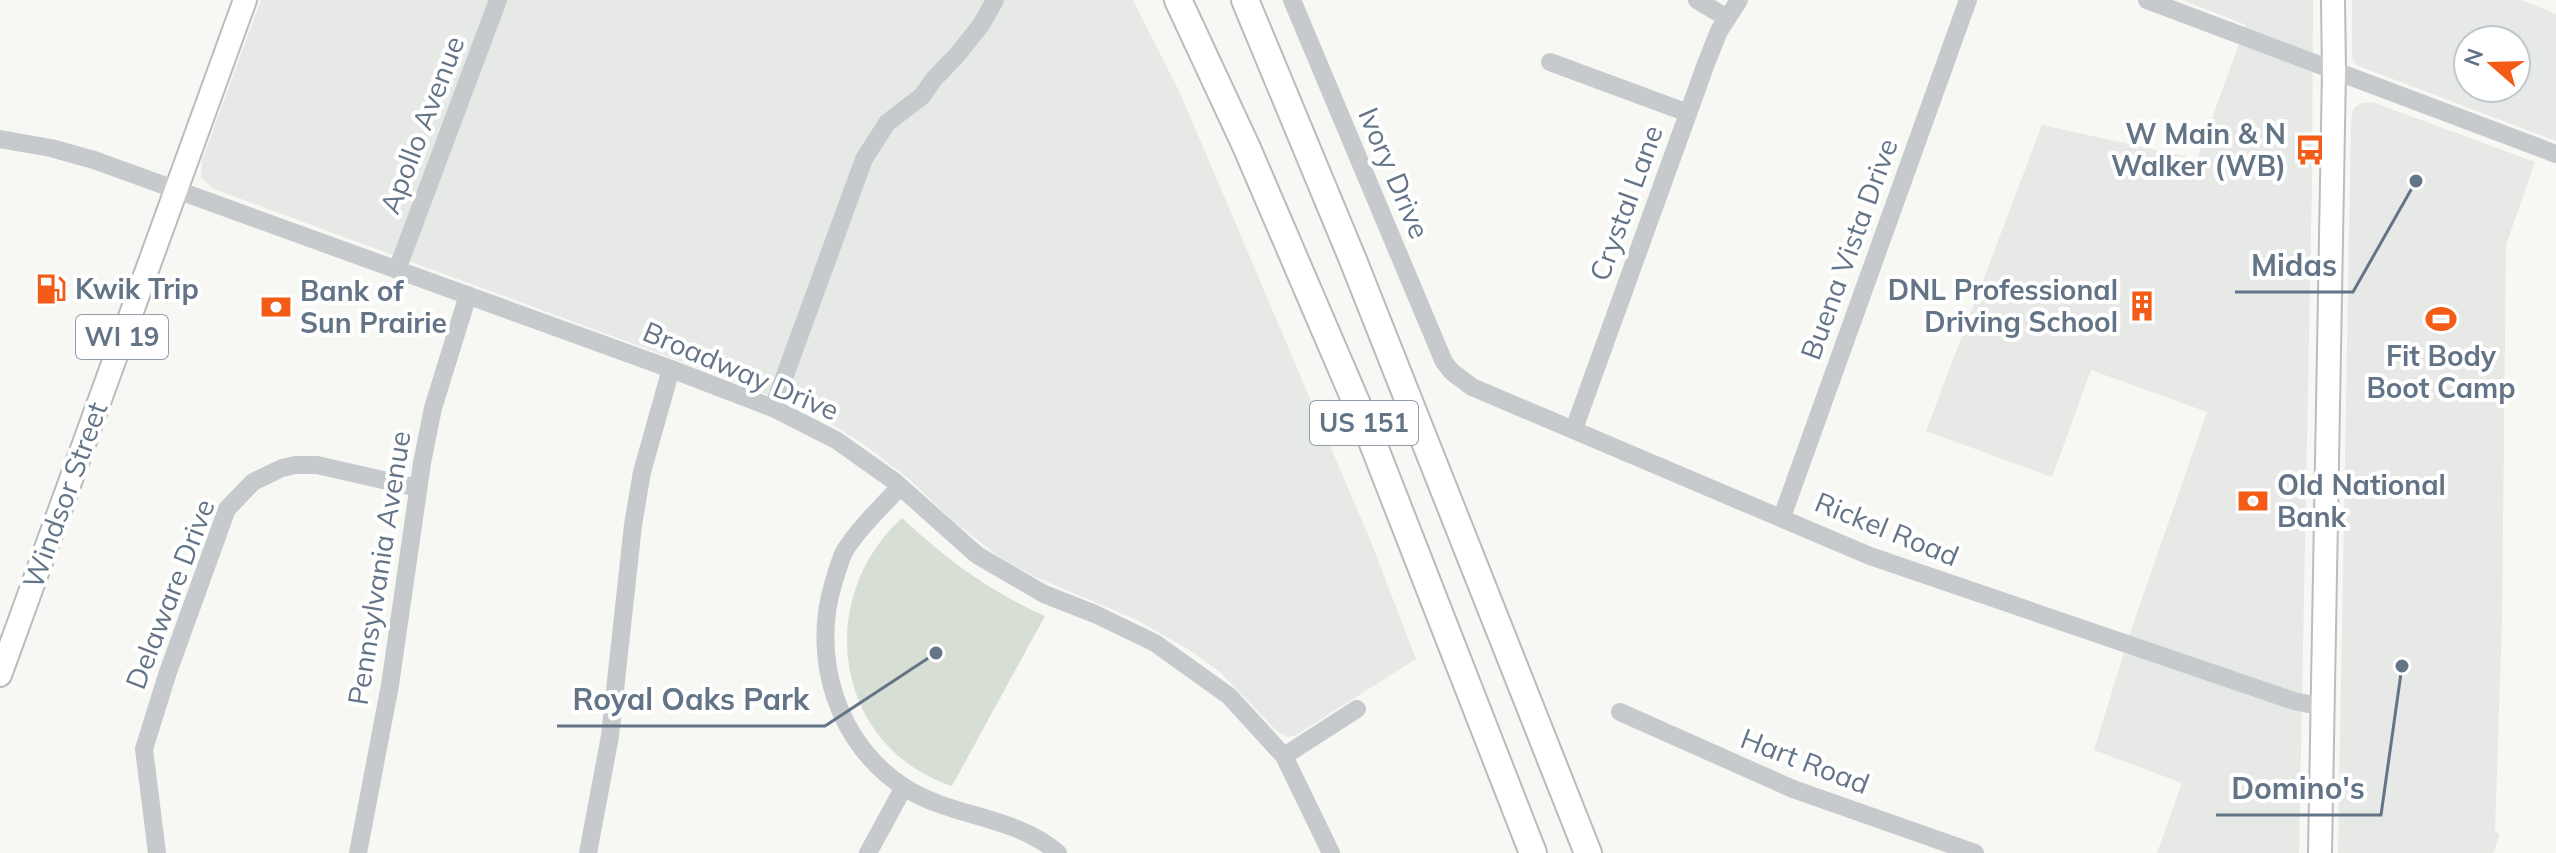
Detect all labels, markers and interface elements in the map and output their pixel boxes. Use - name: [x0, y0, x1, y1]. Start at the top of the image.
- north arrow: [2452, 24, 2532, 104]
- street label: Apollo Avenue: [372, 31, 471, 219]
- text: N: [2457, 45, 2489, 70]
- street label: Ivory Drive: [1351, 102, 1438, 243]
- place label: W Main & N Walker (WB): [2111, 116, 2286, 183]
- street label: Crystal Lane: [1581, 120, 1670, 285]
- bus stop icon: W Main & N Walker (WB): [2293, 133, 2327, 167]
- street label: Buena Vista Drive: [1792, 134, 1905, 364]
- callout: Midas: [2235, 238, 2353, 292]
- text: Midas: [2251, 246, 2337, 284]
- place label: Kwik Trip: [75, 271, 199, 306]
- fuel station icon: Kwik Trip: [34, 272, 68, 306]
- place label: DNL Professional Driving School: [1888, 272, 2118, 339]
- place label: Bank of Sun Prairie: [300, 273, 447, 340]
- building icon: DNL Professional Driving School: [2125, 289, 2159, 323]
- bank icon: Bank of Sun Prairie: [259, 290, 293, 324]
- sports icon: Fit Body Boot Camp: [2424, 302, 2458, 336]
- street label: Broadway Drive: [638, 314, 844, 428]
- road number: WI 19: [76, 315, 168, 359]
- place label: Fit Body Boot Camp: [2366, 338, 2516, 405]
- street label: Windsor Street: [15, 397, 115, 593]
- road number: US 151: [1310, 401, 1418, 445]
- street label: Pennsylvania Avenue: [340, 428, 417, 707]
- place label: Old National Bank: [2277, 467, 2446, 534]
- street label: Rickel Road: [1810, 484, 1964, 573]
- bank icon: Old National Bank: [2236, 484, 2270, 518]
- street label: Delaware Drive: [117, 494, 222, 694]
- callout: Royal Oaks Park: [557, 672, 825, 726]
- text: Royal Oaks Park: [573, 680, 811, 718]
- street label: Hart Road: [1736, 720, 1874, 801]
- callout: Domino's: [2216, 761, 2381, 815]
- text: Domino's: [2231, 769, 2365, 807]

